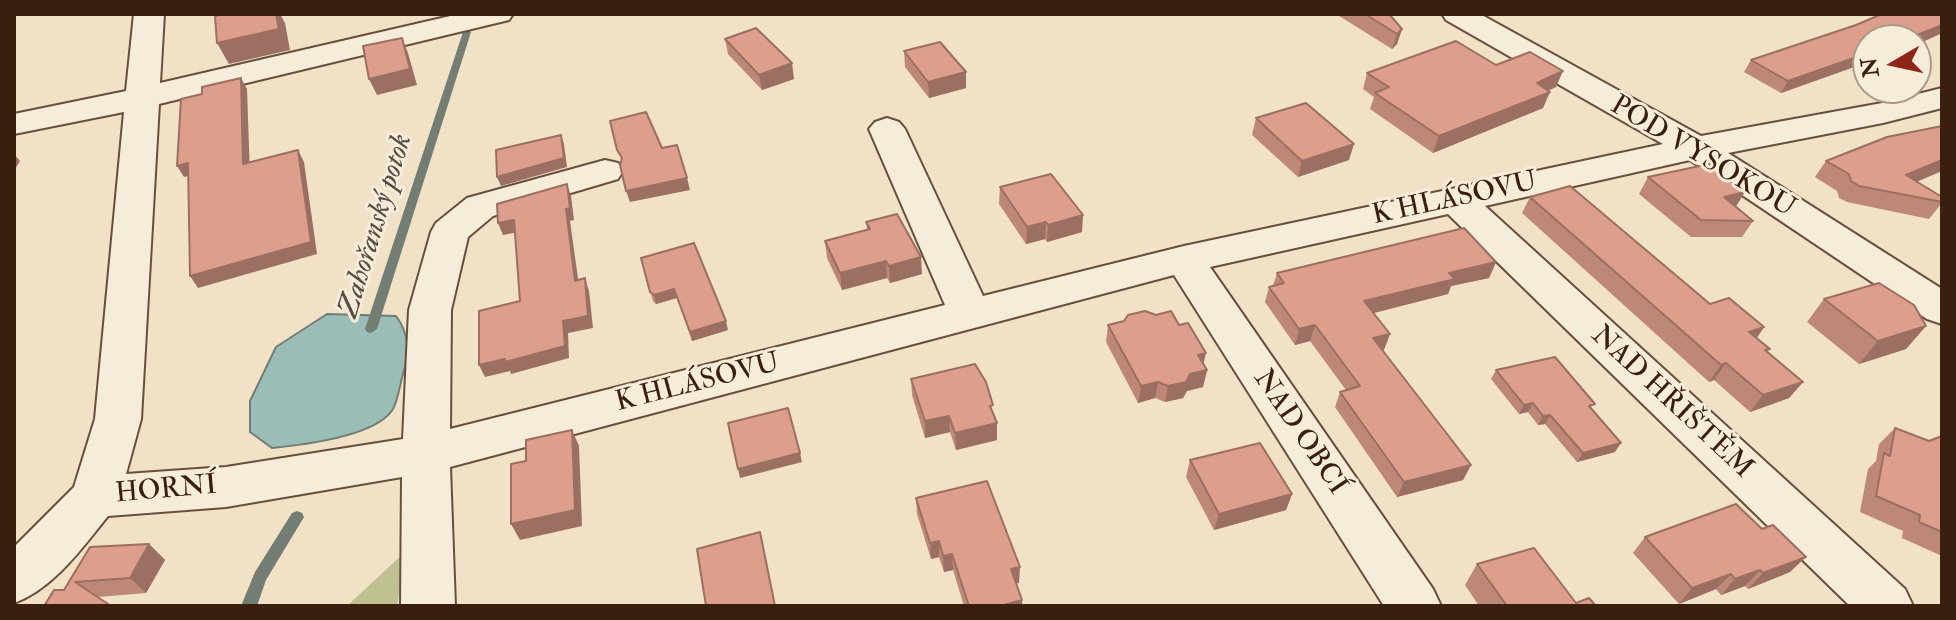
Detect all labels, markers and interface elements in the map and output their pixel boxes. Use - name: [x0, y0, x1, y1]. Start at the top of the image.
- north arrow: [1852, 24, 1932, 104]
- text: N: [1855, 56, 1886, 79]
- street label: POD VYSOKOU: [1603, 90, 1801, 226]
- water label: Zahořanský potok: [332, 130, 422, 322]
- street label: K HLÁSOVU: [1369, 166, 1541, 234]
- street label: NAD HŘIŠTĚM: [1583, 319, 1759, 487]
- street label: K HLÁSOVU: [613, 347, 783, 421]
- street label: NAD OBCÍ: [1245, 364, 1353, 502]
- street label: HORNÍ: [114, 470, 218, 512]

